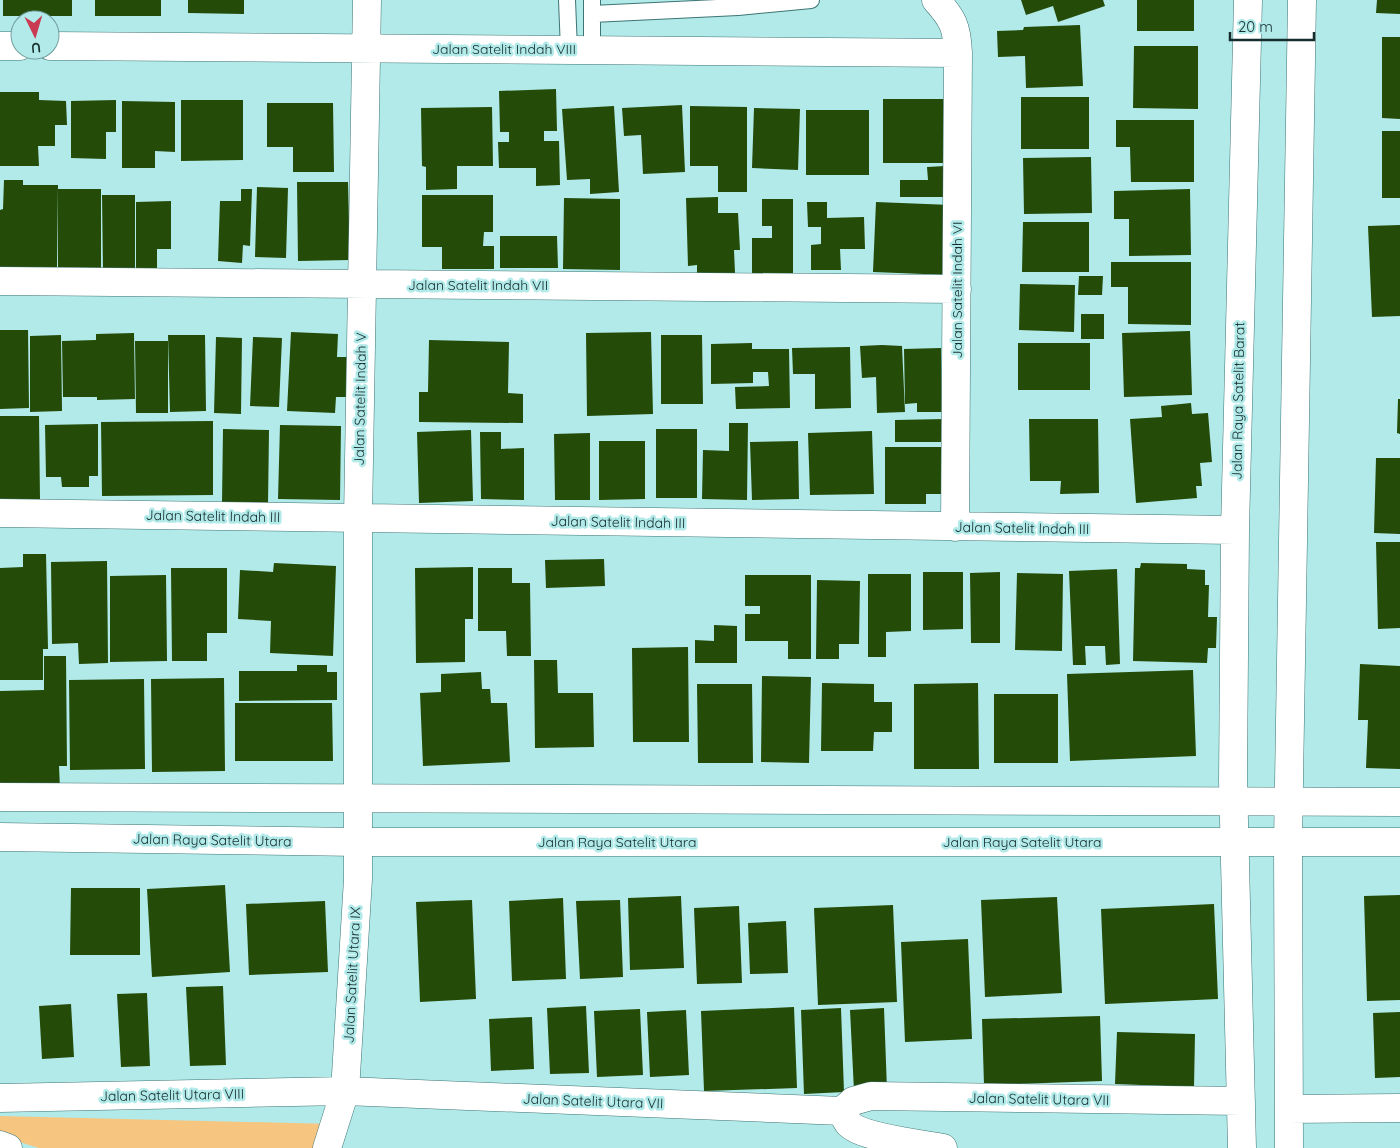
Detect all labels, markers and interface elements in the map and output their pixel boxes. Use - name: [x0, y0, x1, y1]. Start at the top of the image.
- north arrow: [10, 10, 60, 60]
- scale bar: [1230, 10, 1314, 42]
- text: 20 m: [1238, 17, 1273, 36]
- text: U: [30, 39, 42, 57]
- street label: Jalan Satelit Indah VIII: [432, 40, 576, 58]
- street label: Jalan Satelit Indah VI: [948, 222, 966, 358]
- street label: Jalan Satelit Indah VII: [408, 276, 548, 294]
- street label: Jalan Raya Satelit Barat: [1228, 322, 1248, 480]
- street label: Jalan Satelit Indah V: [350, 332, 370, 466]
- street label: Jalan Satelit Indah III: [146, 506, 280, 526]
- street label: Jalan Satelit Indah III: [551, 512, 685, 532]
- street label: Jalan Satelit Indah III: [955, 518, 1089, 538]
- street label: Jalan Raya Satelit Utara: [132, 830, 292, 850]
- street label: Jalan Raya Satelit Utara: [538, 833, 696, 851]
- street label: Jalan Raya Satelit Utara: [943, 833, 1101, 851]
- street label: Jalan Satelit Utara IX: [339, 906, 365, 1044]
- street label: Jalan Satelit Utara VIII: [100, 1085, 244, 1105]
- street label: Jalan Satelit Utara VII: [968, 1089, 1110, 1109]
- street label: Jalan Satelit Utara VII: [522, 1090, 664, 1112]

